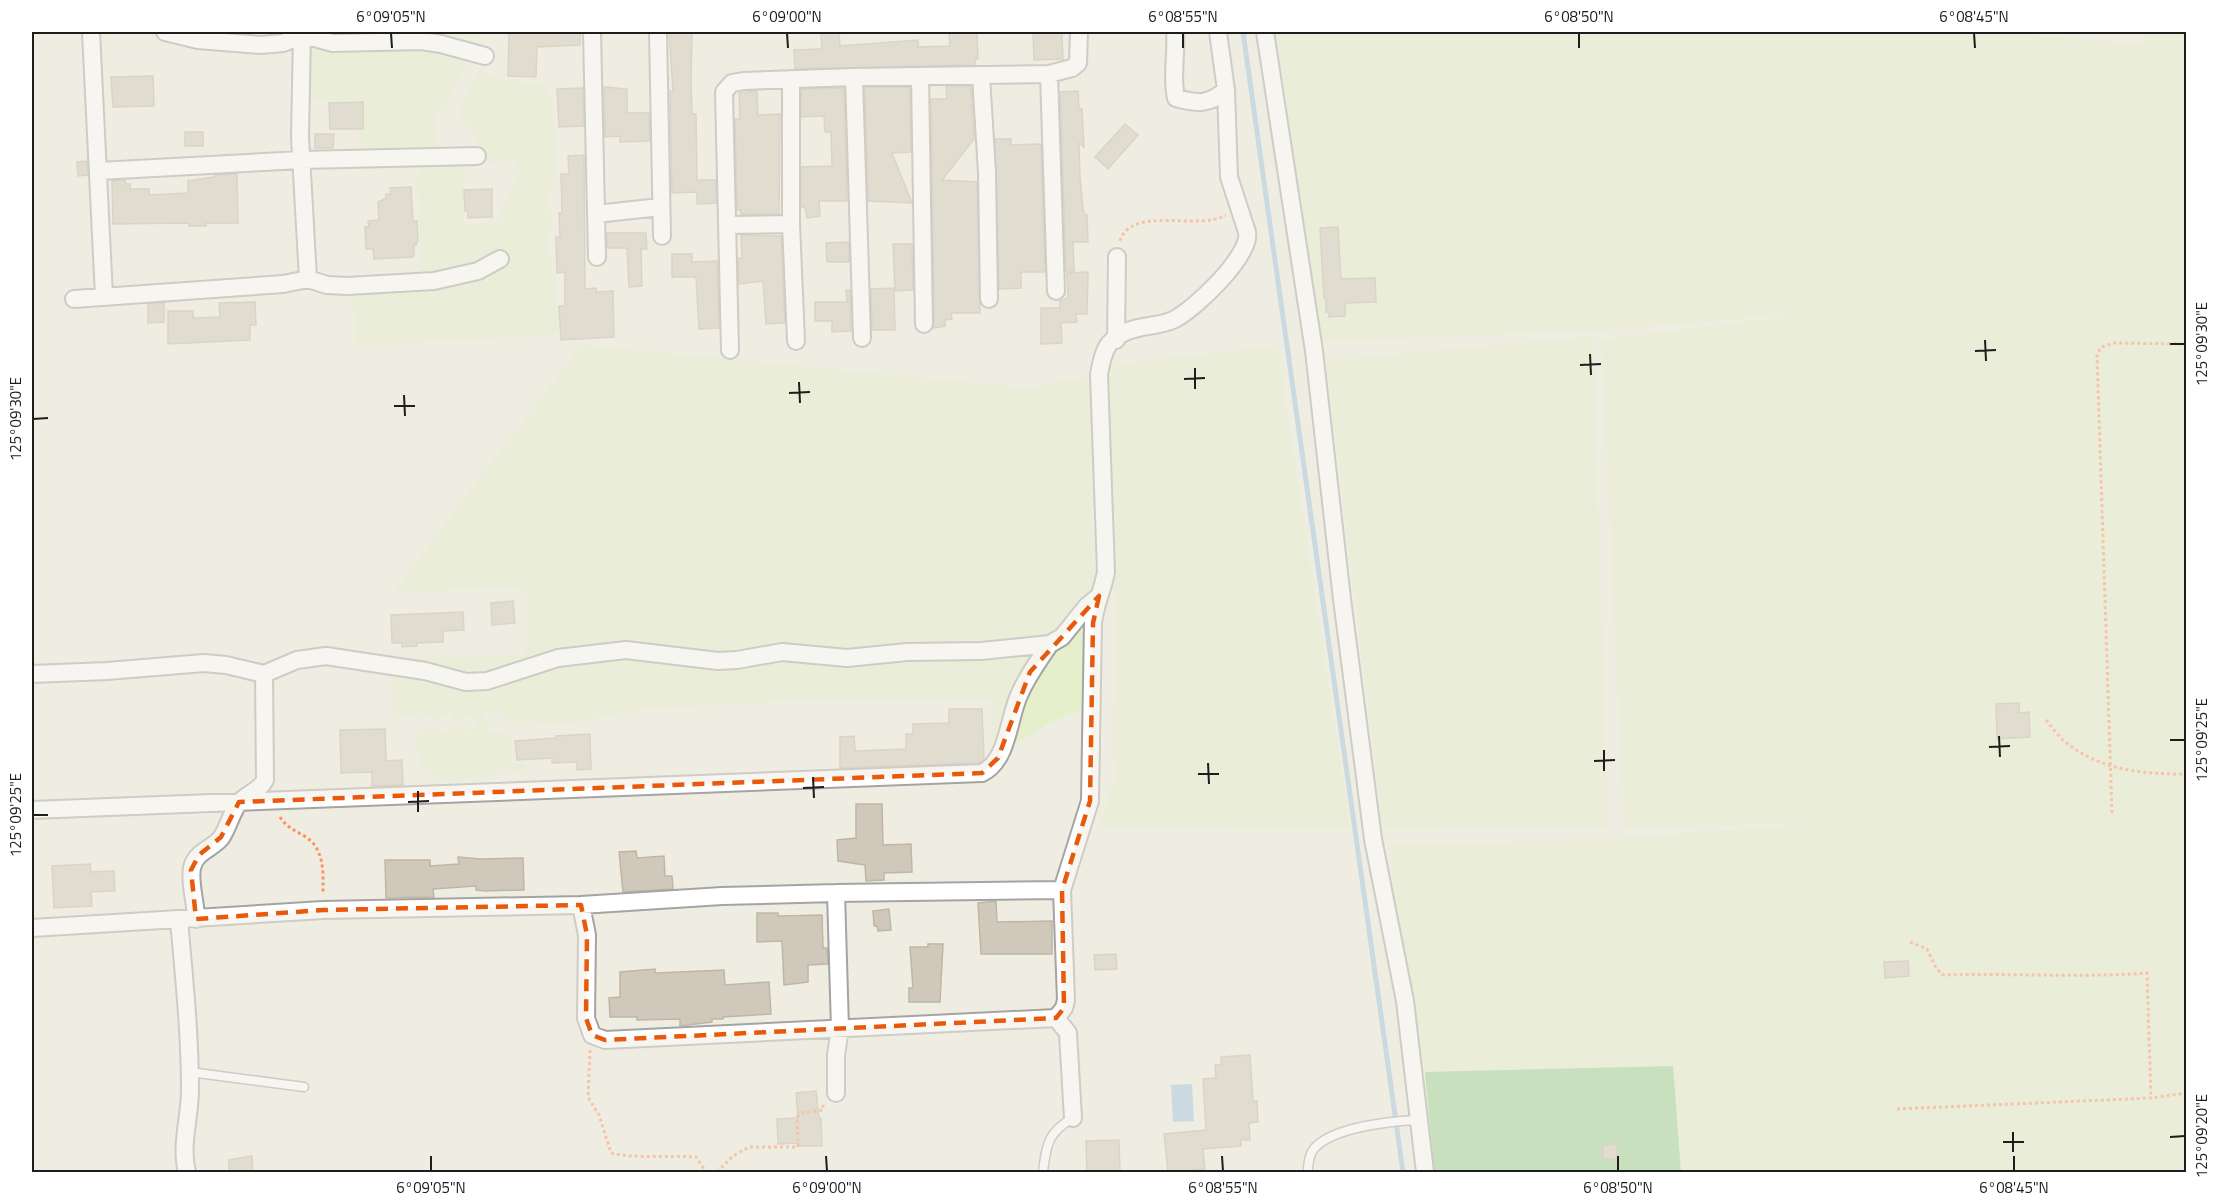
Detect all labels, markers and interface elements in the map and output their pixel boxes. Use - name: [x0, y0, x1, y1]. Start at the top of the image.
- text: 6°09'05"N: [356, 5, 426, 28]
- text: 6°09'00"N: [752, 5, 822, 28]
- text: 6°08'55"N: [1148, 5, 1218, 28]
- text: 6°08'50"N: [1544, 5, 1614, 28]
- text: 6°08'45"N: [1939, 5, 2009, 28]
- text: 125°09'30"E: [2190, 302, 2213, 386]
- text: 125°09'30"E: [4, 377, 27, 461]
- text: 125°09'25"E: [2190, 698, 2213, 782]
- text: 125°09'25"E: [4, 773, 27, 857]
- text: 125°09'20"E: [2190, 1094, 2213, 1178]
- text: 6°09'05"N: [396, 1176, 466, 1199]
- text: 6°09'00"N: [792, 1176, 862, 1199]
- text: 6°08'55"N: [1188, 1176, 1258, 1199]
- text: 6°08'50"N: [1583, 1176, 1653, 1199]
- text: 6°08'45"N: [1979, 1176, 2049, 1199]

